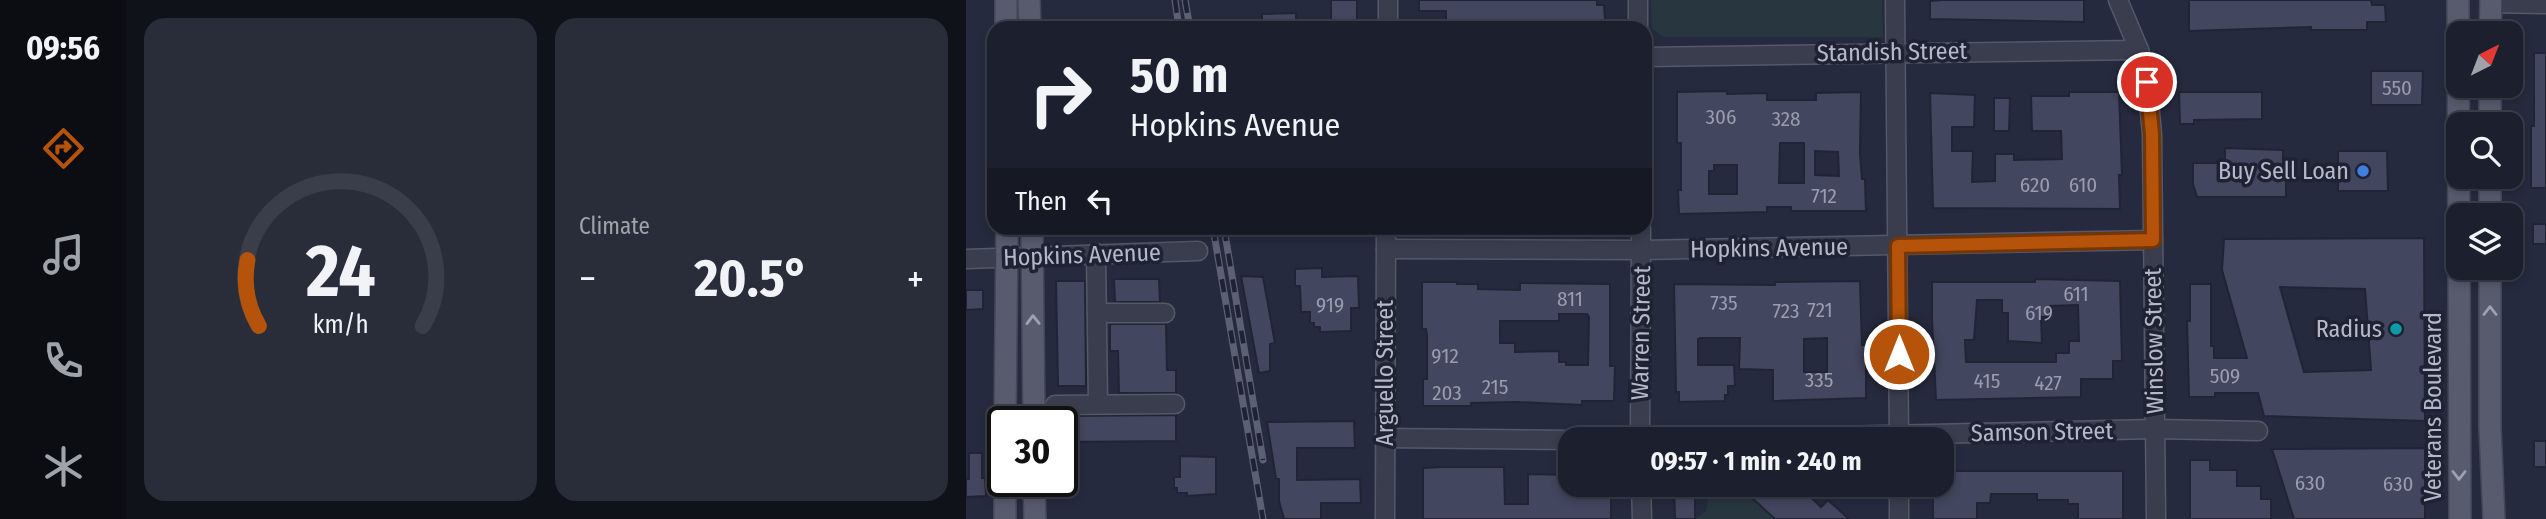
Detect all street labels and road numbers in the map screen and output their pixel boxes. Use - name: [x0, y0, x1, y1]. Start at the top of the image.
- street label: Standish Street: [1817, 37, 1968, 67]
- street label: Hopkins Avenue: [1690, 233, 1848, 263]
- street label: Hopkins Avenue: [1003, 238, 1161, 272]
- street label: Warren Street: [1626, 265, 1656, 400]
- street label: Winslow Street: [2139, 268, 2169, 414]
- street label: Arguello Street: [1371, 300, 1399, 446]
- street label: Veterans Boulevard: [2419, 312, 2447, 502]
- street label: Samson Street: [1971, 417, 2114, 447]

